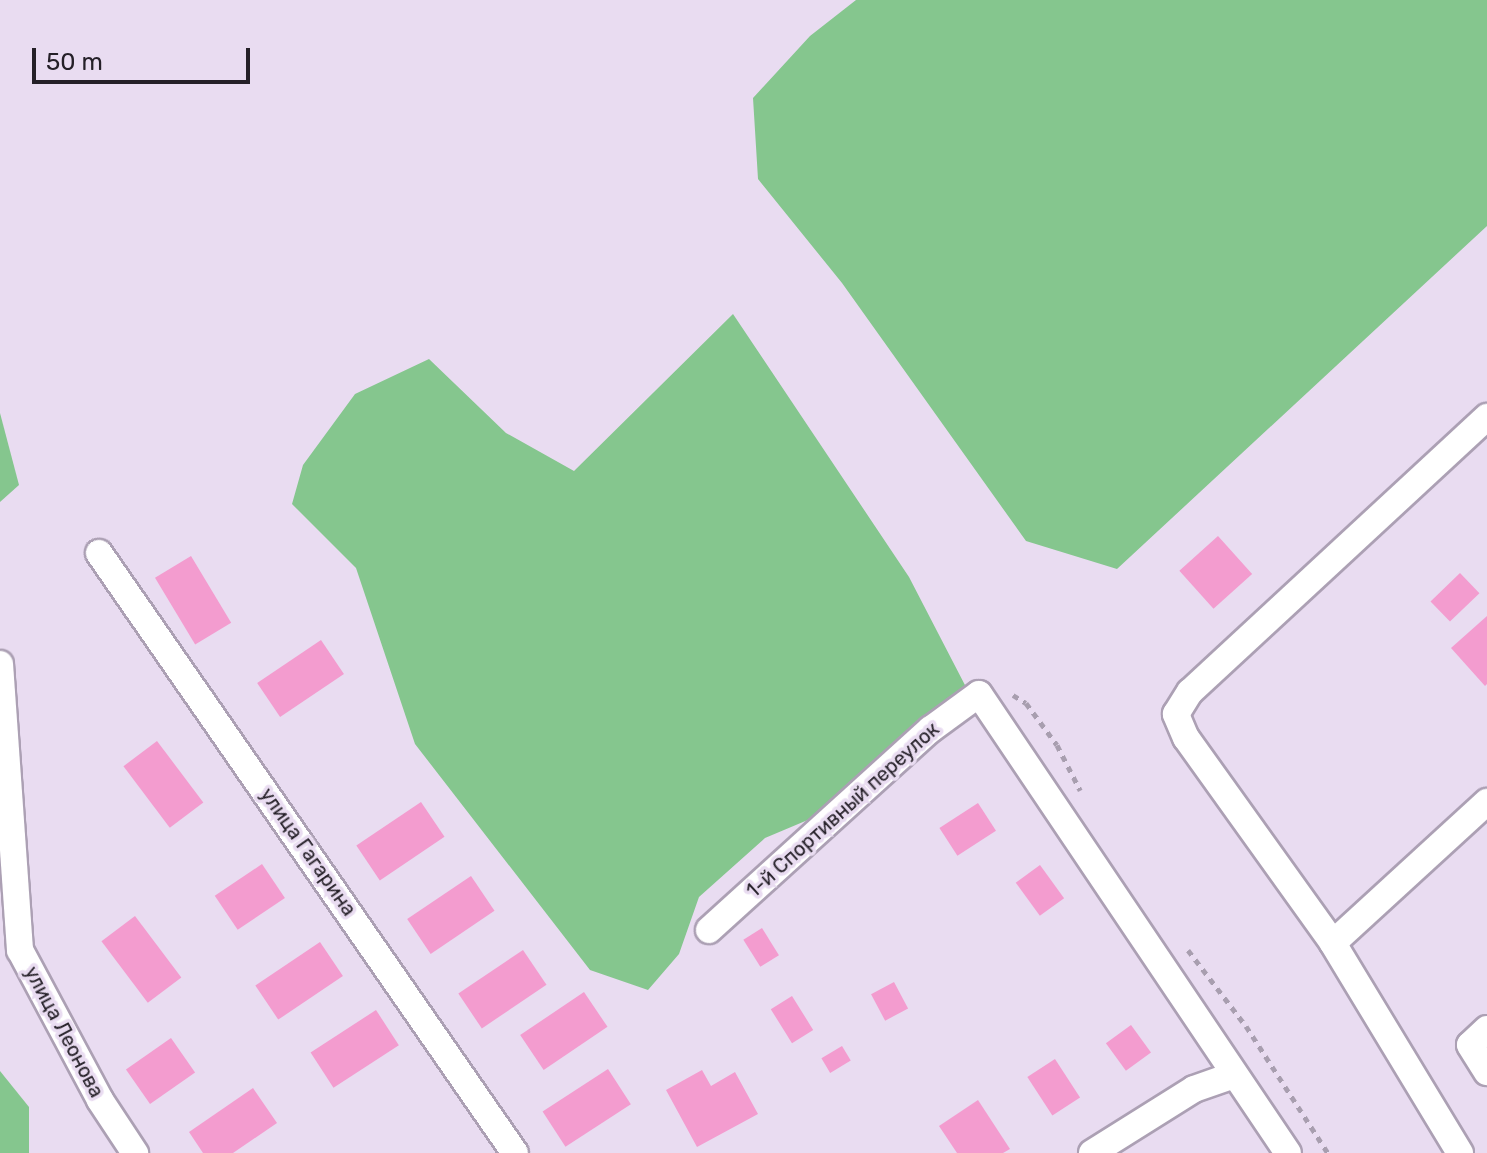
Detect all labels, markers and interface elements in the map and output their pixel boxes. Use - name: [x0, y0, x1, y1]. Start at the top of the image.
- scale bar: [36, 32, 254, 82]
- text: 50 m: [46, 48, 103, 76]
- street label: 1-й Спортивный переулок: [742, 717, 944, 903]
- street label: улица Гагарина: [255, 783, 361, 921]
- street label: улица Леонова: [19, 962, 109, 1102]

